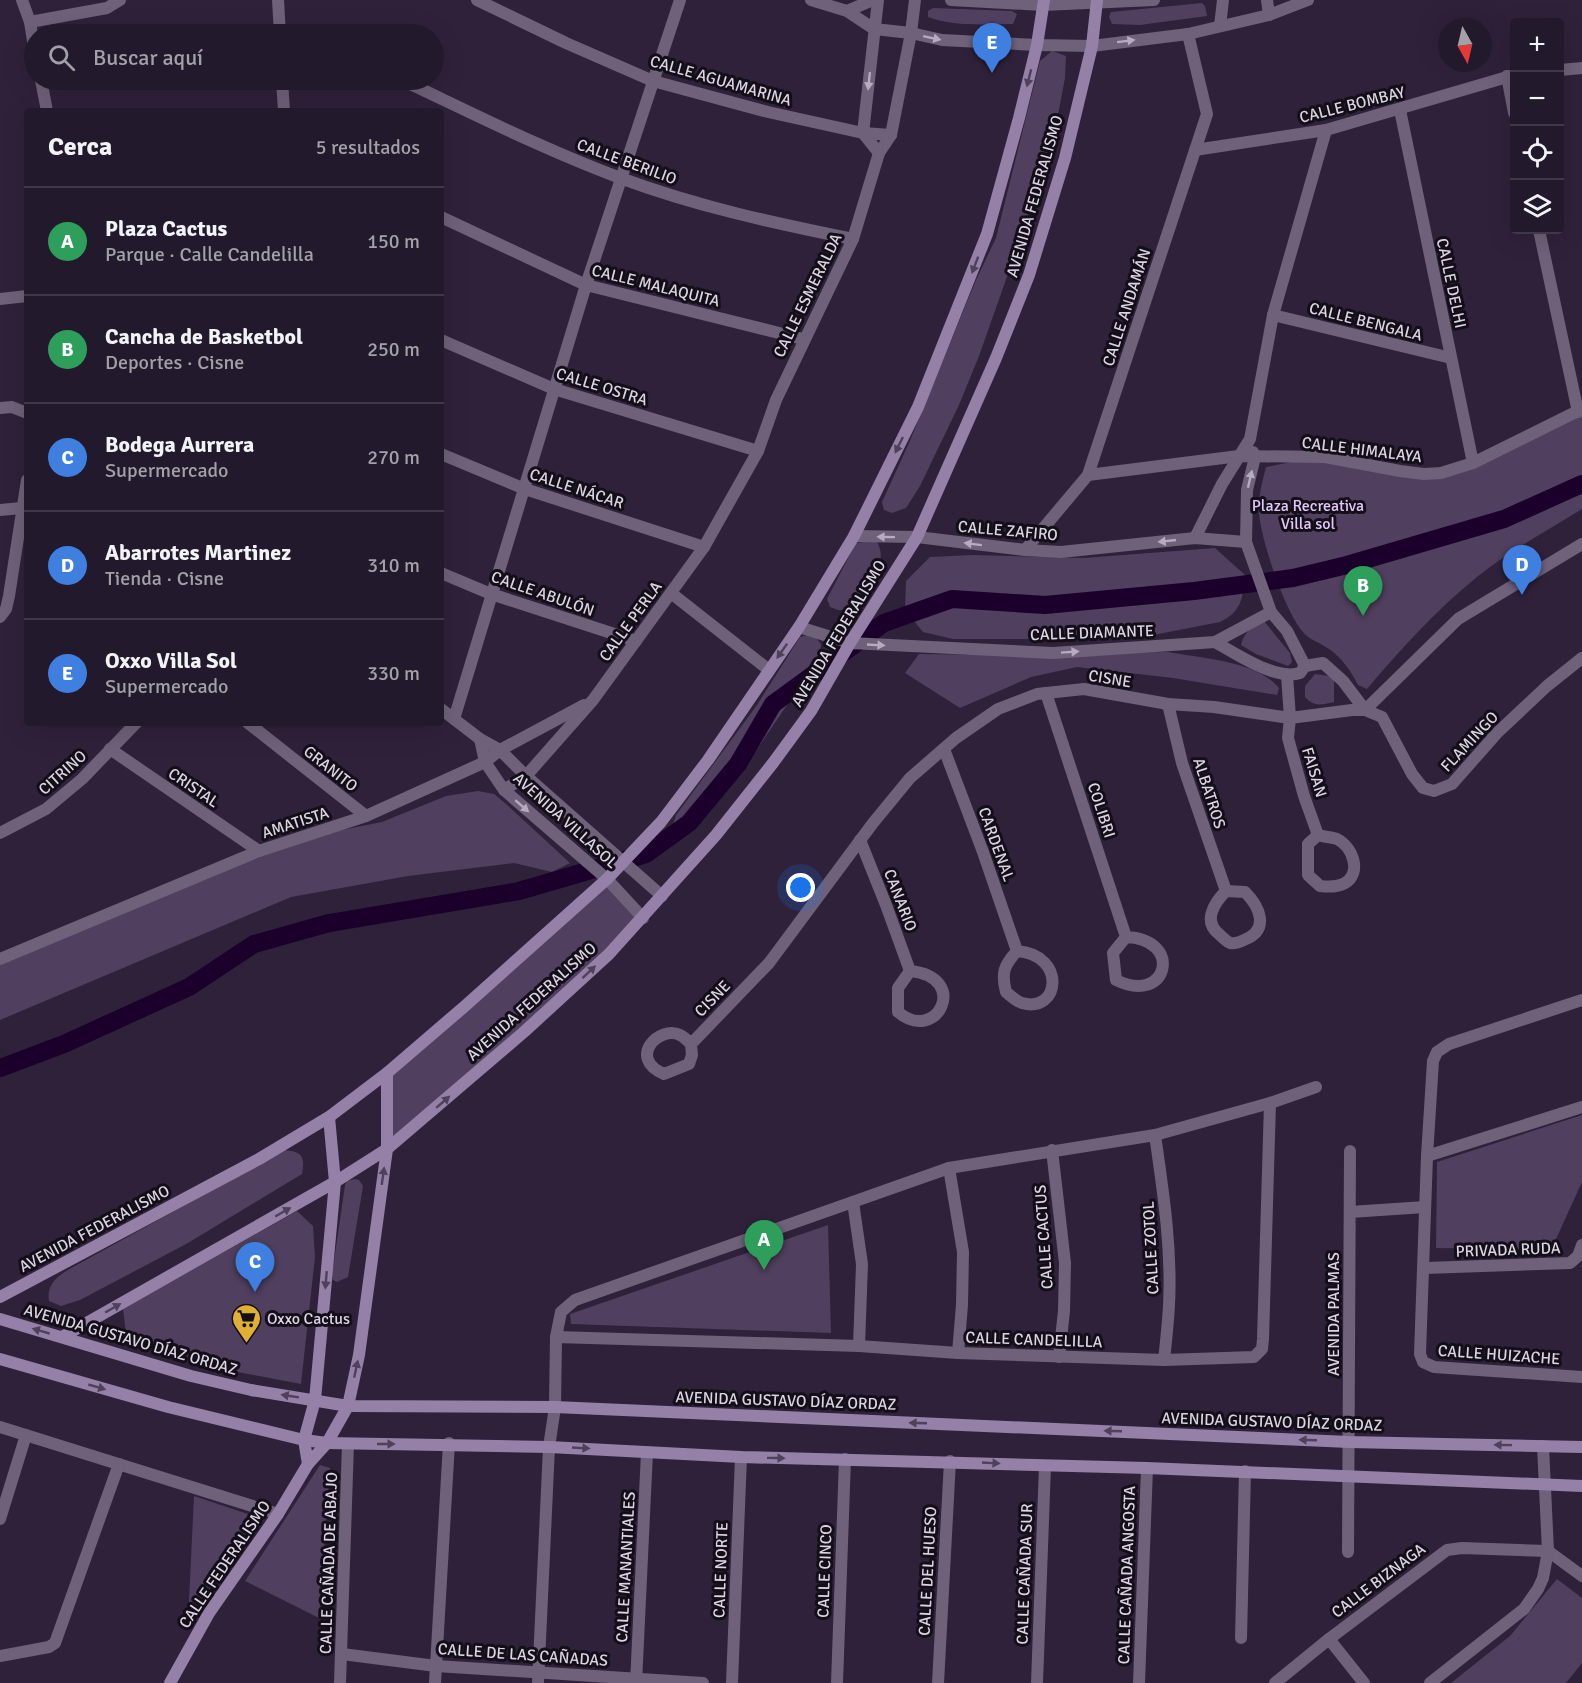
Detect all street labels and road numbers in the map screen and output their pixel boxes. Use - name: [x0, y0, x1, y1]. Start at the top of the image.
- street label: CALLE AGUAMARINA: [648, 51, 794, 111]
- street label: CALLE BOMBAY: [1297, 82, 1407, 128]
- street label: AVENIDA FEDERALISMO: [1002, 113, 1068, 280]
- street label: CALLE BERILIO: [574, 135, 679, 189]
- street label: CALLE ESMERALDA: [769, 230, 847, 361]
- street label: CALLE DELHI: [1432, 236, 1470, 330]
- street label: CALLE ANDAMÁN: [1099, 246, 1155, 369]
- street label: CALLE MALAQUITA: [590, 260, 722, 312]
- street label: CALLE BENGALA: [1307, 298, 1425, 346]
- street label: CALLE OSTRA: [554, 364, 650, 410]
- street label: CALLE HIMALAYA: [1301, 433, 1423, 467]
- street label: CALLE NÁCAR: [527, 464, 627, 514]
- street label: CALLE ZAFIRO: [957, 517, 1059, 545]
- street label: AVENIDA FEDERALISMO: [787, 557, 891, 710]
- street label: CALLE ABULÓN: [488, 567, 597, 621]
- street label: CALLE PERLA: [595, 577, 667, 666]
- street label: CALLE DIAMANTE: [1030, 621, 1154, 645]
- street label: CISNE: [1087, 666, 1133, 692]
- street label: FLAMINGO: [1437, 707, 1503, 776]
- street label: GRANITO: [299, 741, 361, 796]
- street label: FAISAN: [1297, 745, 1331, 800]
- street label: CITRINO: [34, 746, 91, 800]
- street label: ALBATROS: [1188, 755, 1230, 831]
- street label: CRISTAL: [164, 764, 223, 812]
- street label: AVENIDA VILLASOL: [509, 769, 622, 873]
- street label: COLIBRI: [1083, 780, 1119, 840]
- street label: AMATISTA: [259, 803, 332, 843]
- street label: CARDENAL: [973, 805, 1019, 884]
- street label: CANARIO: [879, 866, 921, 934]
- street label: AVENIDA FEDERALISMO: [463, 938, 601, 1065]
- street label: CISNE: [691, 976, 735, 1021]
- street label: AVENIDA FEDERALISMO: [16, 1181, 173, 1277]
- street label: CALLE CACTUS: [1030, 1184, 1058, 1290]
- street label: CALLE ZOTOL: [1139, 1201, 1163, 1295]
- street label: PRIVADA RUDA: [1455, 1238, 1561, 1262]
- street label: AVENIDA PALMAS: [1324, 1252, 1344, 1376]
- street label: AVENIDA GUSTAVO DÍAZ ORDAZ: [22, 1300, 240, 1380]
- street label: CALLE CANDELILLA: [965, 1328, 1103, 1352]
- street label: CALLE HUIZACHE: [1437, 1341, 1561, 1369]
- street label: AVENIDA GUSTAVO DÍAZ ORDAZ: [675, 1387, 897, 1415]
- street label: AVENIDA GUSTAVO DÍAZ ORDAZ: [1161, 1408, 1383, 1436]
- street label: CALLE CAÑADA DE ABAJO: [316, 1472, 342, 1654]
- street label: CALLE CAÑADA ANGOSTA: [1114, 1485, 1140, 1665]
- street label: CALLE MANANTIALES: [612, 1491, 640, 1643]
- street label: CALLE FEDERALISMO: [175, 1497, 275, 1632]
- street label: CALLE CAÑADA SUR: [1013, 1503, 1037, 1645]
- street label: CALLE DEL HUESO: [915, 1506, 941, 1636]
- street label: CALLE NORTE: [709, 1522, 733, 1618]
- street label: CALLE CINCO: [813, 1524, 837, 1618]
- street label: CALLE BIZNAGA: [1328, 1539, 1430, 1623]
- street label: CALLE DE LAS CAÑADAS: [437, 1639, 609, 1671]

